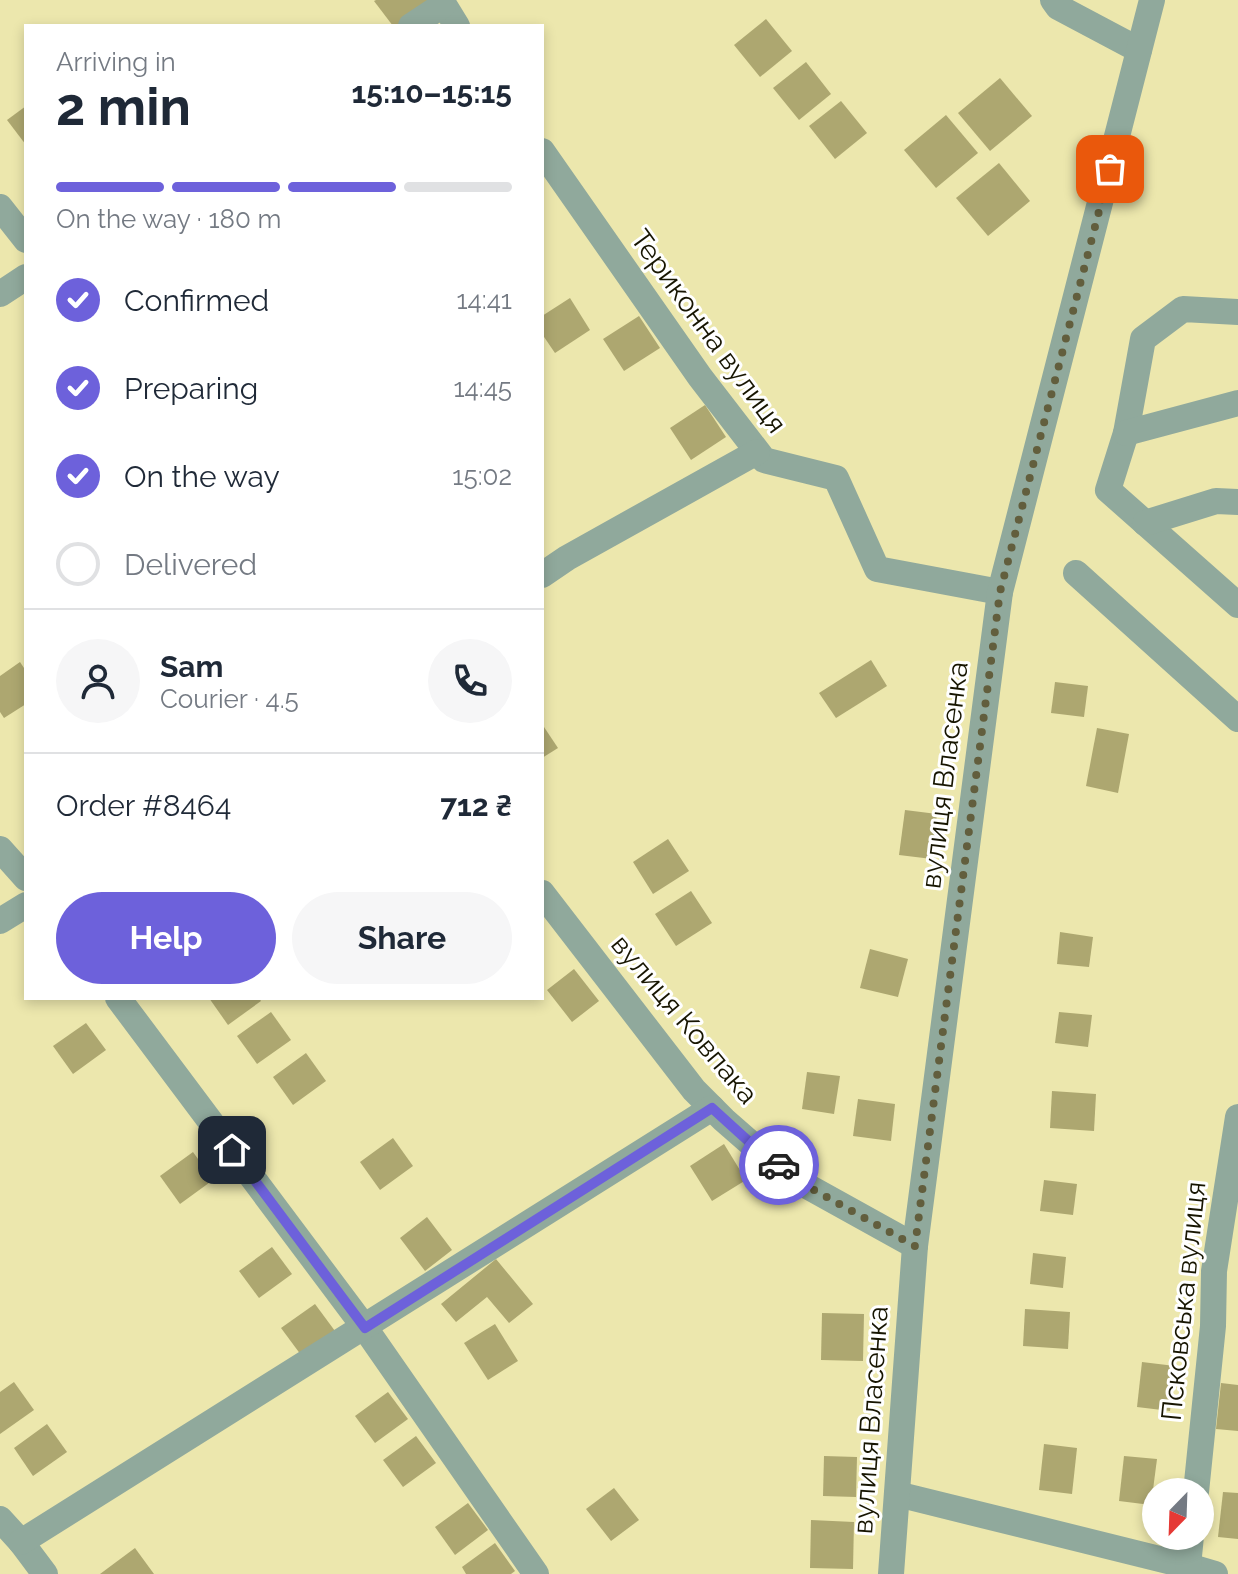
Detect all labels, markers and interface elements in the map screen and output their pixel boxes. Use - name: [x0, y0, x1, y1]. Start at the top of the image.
- text: Arriving in: [56, 47, 176, 77]
- text: 15:10–15:15: [352, 75, 512, 110]
- text: 2 min: [56, 76, 191, 137]
- pin: [1076, 135, 1144, 203]
- icon: bag: [1088, 147, 1132, 191]
- text: On the way · 180 m: [56, 204, 281, 234]
- street label: Териконна вулиця: [624, 223, 793, 439]
- icon: check: [56, 278, 100, 322]
- text: Confirmed: [124, 283, 269, 318]
- text: 14:41: [456, 285, 512, 315]
- icon: check: [56, 366, 100, 410]
- text: Preparing: [124, 371, 258, 406]
- text: 14:45: [453, 373, 512, 403]
- icon: check: [56, 454, 100, 498]
- text: On the way: [124, 459, 280, 494]
- text: 15:02: [452, 461, 512, 491]
- text: Delivered: [124, 547, 257, 582]
- button: person: [56, 639, 140, 723]
- button: phone: [428, 639, 512, 723]
- text: Sam: [160, 649, 223, 684]
- street label: вулиця Власенка: [914, 660, 975, 890]
- text: Courier · 4.5: [160, 684, 299, 714]
- text: Order #8464: [56, 788, 231, 823]
- text: 712 ₴: [440, 788, 512, 823]
- button: Help: [56, 892, 276, 984]
- button: Share: [292, 892, 512, 984]
- street label: вулиця Ковпака: [604, 928, 765, 1110]
- pin: [198, 1116, 266, 1184]
- courier: [739, 1125, 819, 1205]
- icon: home: [210, 1128, 254, 1172]
- icon: car: [757, 1143, 801, 1187]
- street label: Псковська вулиця: [1155, 1180, 1212, 1422]
- street label: вулиця Власенка: [846, 1305, 895, 1535]
- north arrow: [1142, 1478, 1214, 1550]
- map controls: [1142, 1478, 1214, 1550]

